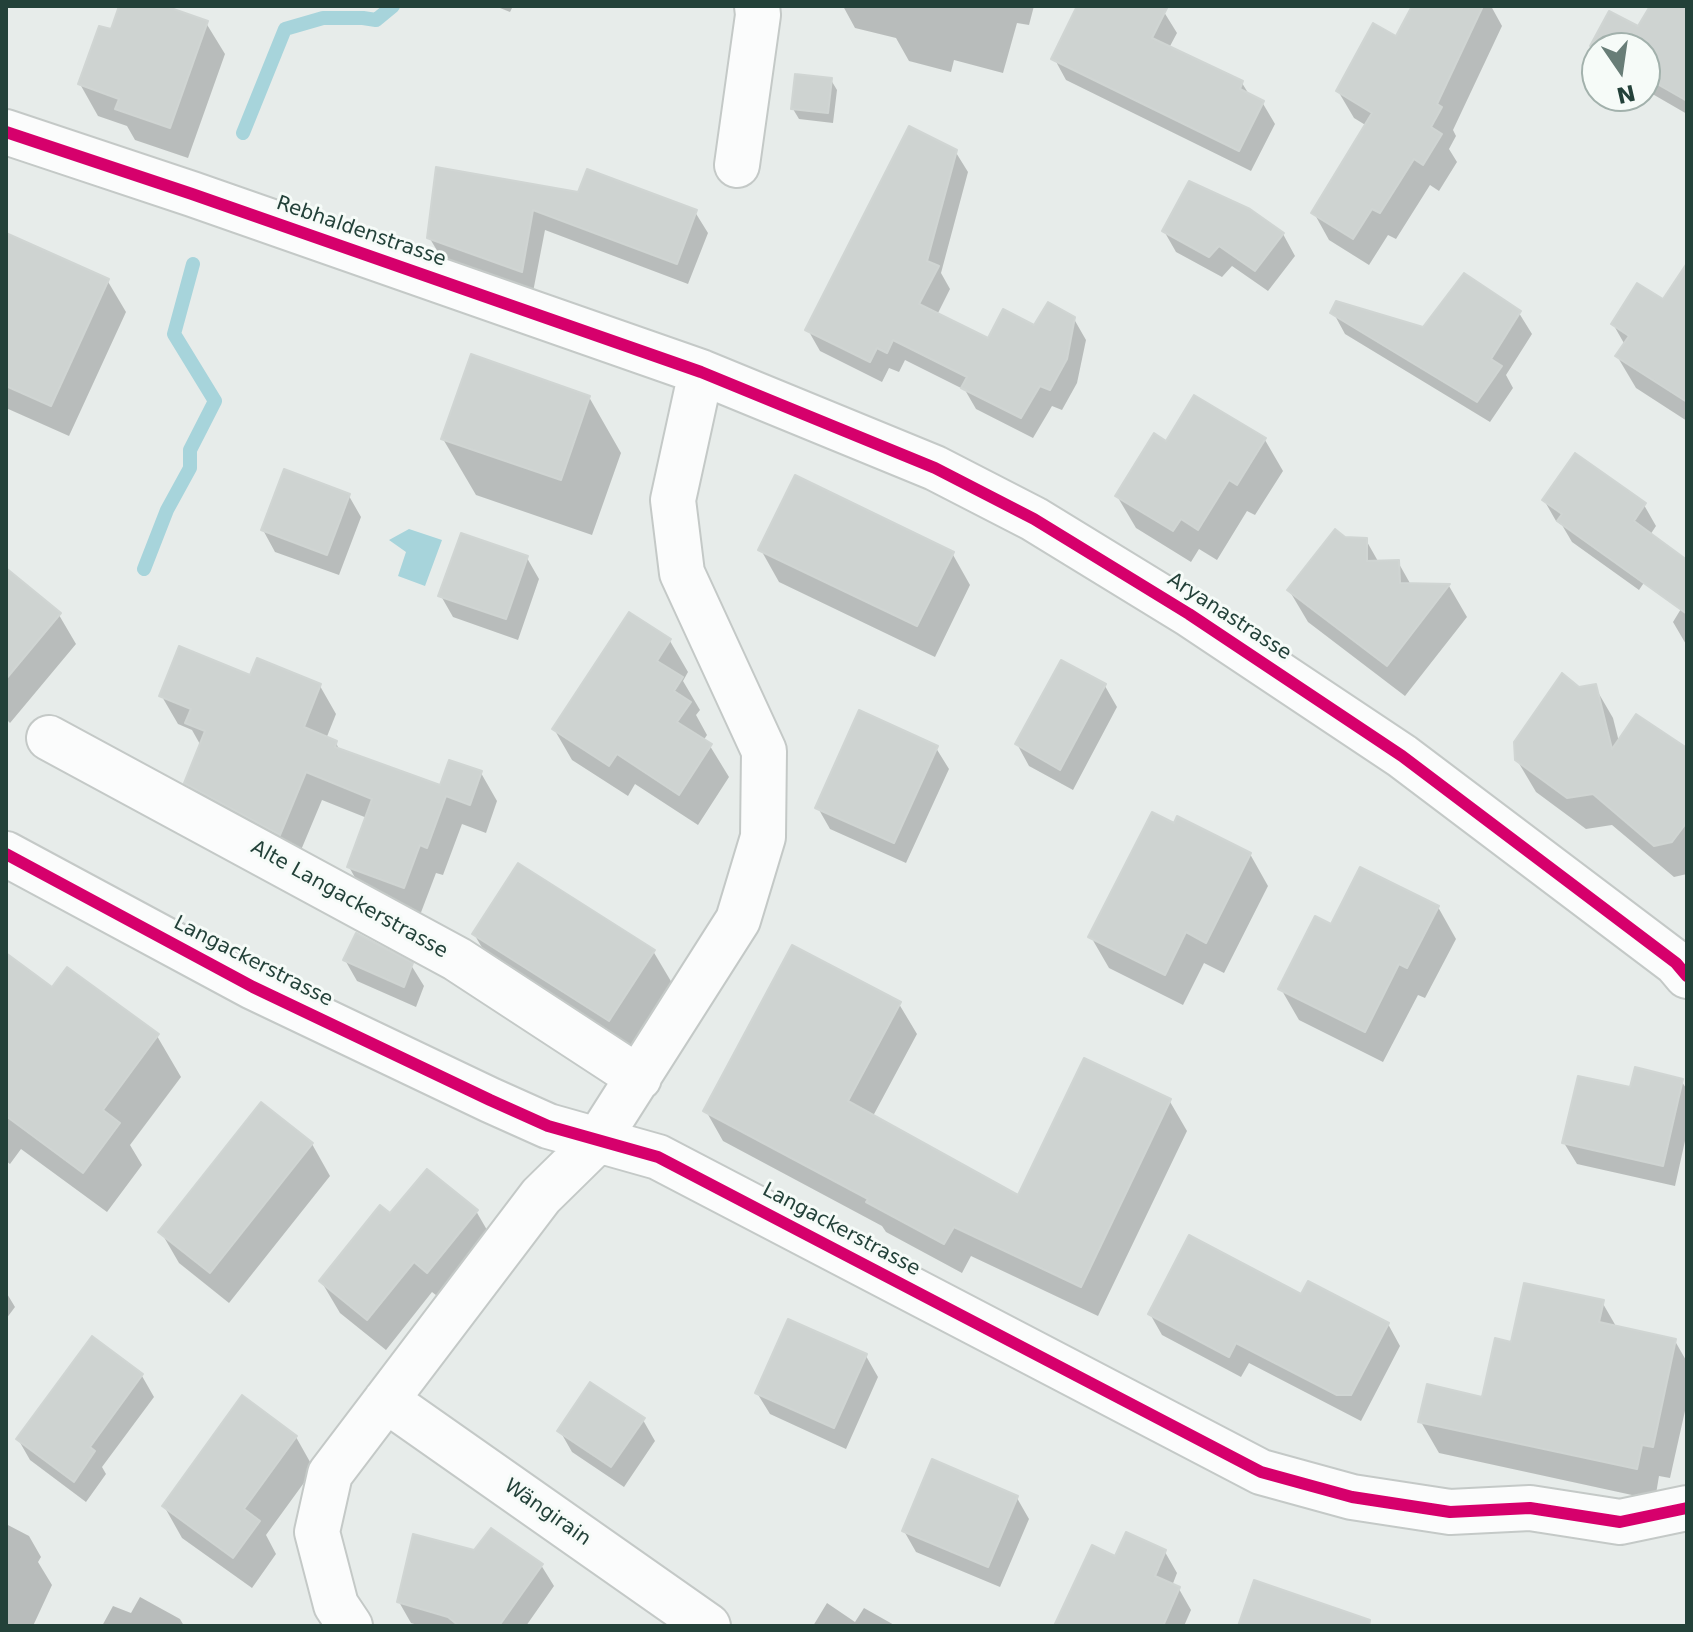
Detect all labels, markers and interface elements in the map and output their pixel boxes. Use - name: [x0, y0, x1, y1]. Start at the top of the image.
- north arrow: [1581, 32, 1661, 112]
- text: N: [1614, 80, 1638, 108]
- street label: Rebhaldenstrasse: [273, 192, 449, 272]
- street label: Aryanastrasse: [1163, 568, 1295, 666]
- street label: Alte Langackerstrasse: [247, 836, 451, 964]
- street label: Langackerstrasse: [169, 912, 337, 1012]
- street label: Langackerstrasse: [758, 1178, 924, 1282]
- street label: Wängirain: [499, 1474, 595, 1552]

